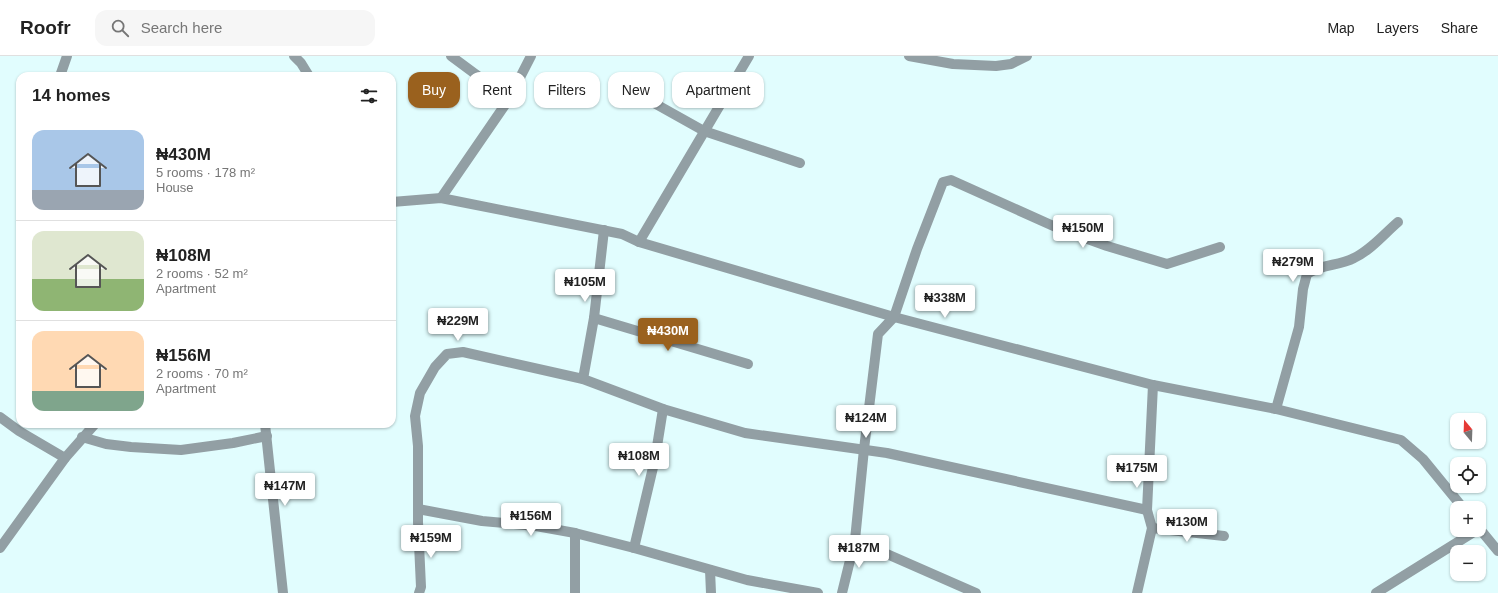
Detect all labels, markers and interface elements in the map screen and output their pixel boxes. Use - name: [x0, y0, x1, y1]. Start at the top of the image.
- search box: [95, 10, 375, 46]
- text: Roofr: [20, 17, 71, 38]
- icon: search: [109, 17, 131, 39]
- text: Search here: [141, 19, 222, 36]
- text: Map: [1327, 20, 1355, 36]
- text: Layers: [1377, 20, 1419, 36]
- text: Share: [1441, 20, 1478, 36]
- chip: Buy: [408, 72, 460, 108]
- chip: Rent: [468, 72, 526, 108]
- chip: Filters: [534, 72, 600, 108]
- chip: New: [608, 72, 664, 108]
- chip: Apartment: [672, 72, 764, 108]
- icon: filters: [358, 85, 380, 107]
- text: 14 homes: [32, 86, 110, 105]
- text: ₦430M: [156, 145, 211, 164]
- icon: home: [64, 146, 112, 194]
- text: 5 rooms · 178 m²: [156, 165, 255, 180]
- text: House: [156, 180, 194, 195]
- pin: ₦150M: [1055, 215, 1111, 249]
- text: ₦150M: [1062, 220, 1104, 235]
- text: ₦108M: [156, 246, 211, 265]
- icon: home: [64, 247, 112, 295]
- pin: ₦279M: [1265, 249, 1321, 283]
- text: ₦279M: [1272, 254, 1314, 269]
- text: 2 rooms · 52 m²: [156, 266, 248, 281]
- pin: ₦105M: [557, 269, 613, 303]
- text: ₦105M: [564, 274, 606, 289]
- text: Apartment: [156, 281, 216, 296]
- pin: ₦338M: [917, 285, 973, 319]
- text: ₦338M: [924, 290, 966, 305]
- pin: ₦229M: [430, 308, 486, 342]
- text: ₦229M: [437, 313, 479, 328]
- pin: ₦430M: [640, 318, 696, 352]
- text: ₦430M: [647, 323, 689, 338]
- text: ₦156M: [156, 346, 211, 365]
- icon: home: [64, 347, 112, 395]
- text: 2 rooms · 70 m²: [156, 366, 248, 381]
- text: Apartment: [156, 381, 216, 396]
- pin: ₦124M: [838, 405, 894, 439]
- text: ₦124M: [845, 410, 887, 425]
- north arrow: [1450, 413, 1486, 449]
- map controls: [1450, 413, 1486, 581]
- pin: ₦108M: [611, 443, 667, 477]
- text: ₦108M: [618, 448, 660, 463]
- pin: ₦175M: [1109, 455, 1165, 489]
- button: locate: [1450, 457, 1486, 493]
- text: ₦175M: [1116, 460, 1158, 475]
- pin: ₦147M: [257, 473, 313, 507]
- text: ₦147M: [264, 478, 306, 493]
- button: +: [1450, 501, 1486, 537]
- pin: ₦156M: [503, 503, 559, 537]
- text: ₦156M: [510, 508, 552, 523]
- pin: ₦130M: [1159, 509, 1215, 543]
- text: ₦130M: [1166, 514, 1208, 529]
- pin: ₦159M: [403, 525, 459, 559]
- text: ₦159M: [410, 530, 452, 545]
- pin: ₦187M: [831, 535, 887, 569]
- text: ₦187M: [838, 540, 880, 555]
- button: −: [1450, 545, 1486, 581]

